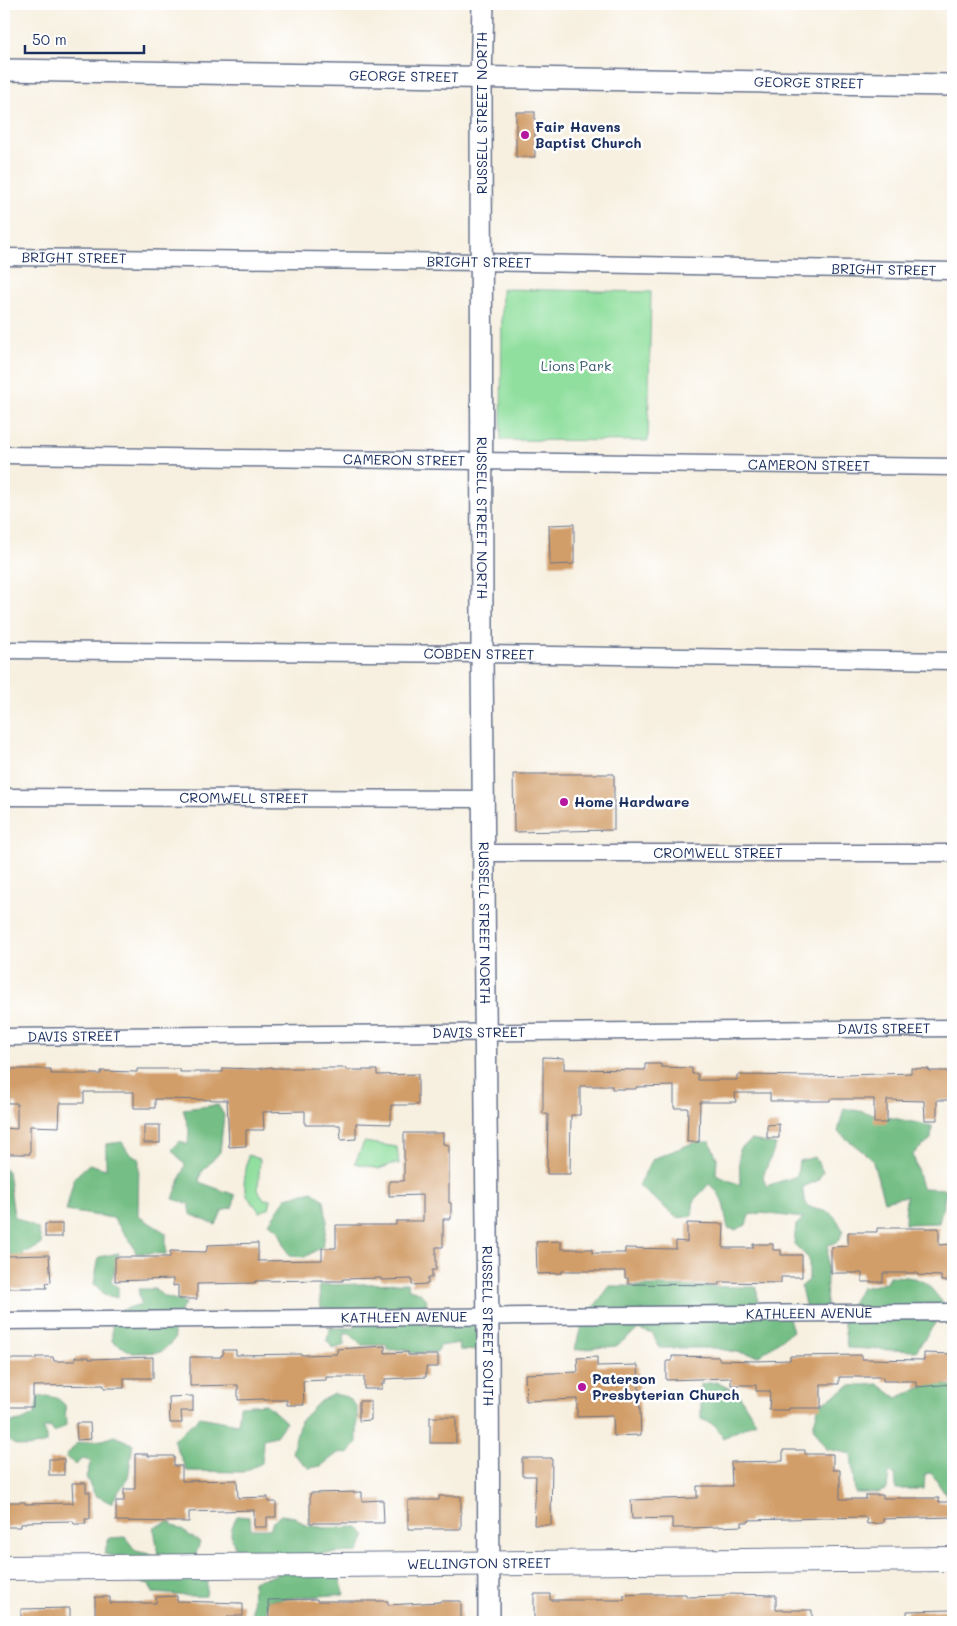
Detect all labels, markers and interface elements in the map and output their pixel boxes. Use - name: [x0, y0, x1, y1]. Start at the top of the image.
- scale bar: [25, 22, 144, 54]
- text: 50 m: [32, 29, 67, 49]
- street label: RUSSELL STREET NORTH: [472, 32, 491, 194]
- street label: GEORGE STREET: [349, 65, 459, 86]
- street label: GEORGE STREET: [754, 72, 864, 93]
- place label: Fair Havens Baptist Church: [535, 117, 641, 152]
- marker: Fair Havens Baptist Church: [519, 129, 531, 141]
- street label: BRIGHT STREET: [21, 247, 127, 267]
- street label: BRIGHT STREET: [426, 251, 532, 272]
- street label: BRIGHT STREET: [831, 259, 937, 280]
- park label: Lions Park: [541, 356, 611, 375]
- street label: RUSSELL STREET NORTH: [473, 437, 492, 599]
- street label: CAMERON STREET: [343, 449, 465, 470]
- street label: CAMERON STREET: [748, 454, 870, 475]
- street label: COBDEN STREET: [423, 644, 535, 664]
- street label: CROMWELL STREET: [179, 788, 309, 807]
- place label: Home Hardware: [574, 792, 689, 811]
- marker: Home Hardware: [558, 796, 570, 808]
- street label: RUSSELL STREET NORTH: [475, 842, 495, 1004]
- street label: CROMWELL STREET: [653, 843, 783, 862]
- street label: DAVIS STREET: [837, 1018, 931, 1038]
- street label: DAVIS STREET: [432, 1022, 526, 1042]
- street label: DAVIS STREET: [27, 1026, 121, 1046]
- street label: RUSSELL STREET SOUTH: [478, 1246, 498, 1406]
- street label: KATHLEEN AVENUE: [746, 1303, 872, 1323]
- street label: KATHLEEN AVENUE: [341, 1307, 467, 1327]
- place label: Paterson Presbyterian Church: [592, 1369, 739, 1404]
- marker: Paterson Presbyterian Church: [576, 1381, 588, 1393]
- street label: WELLINGTON STREET: [407, 1553, 551, 1573]

